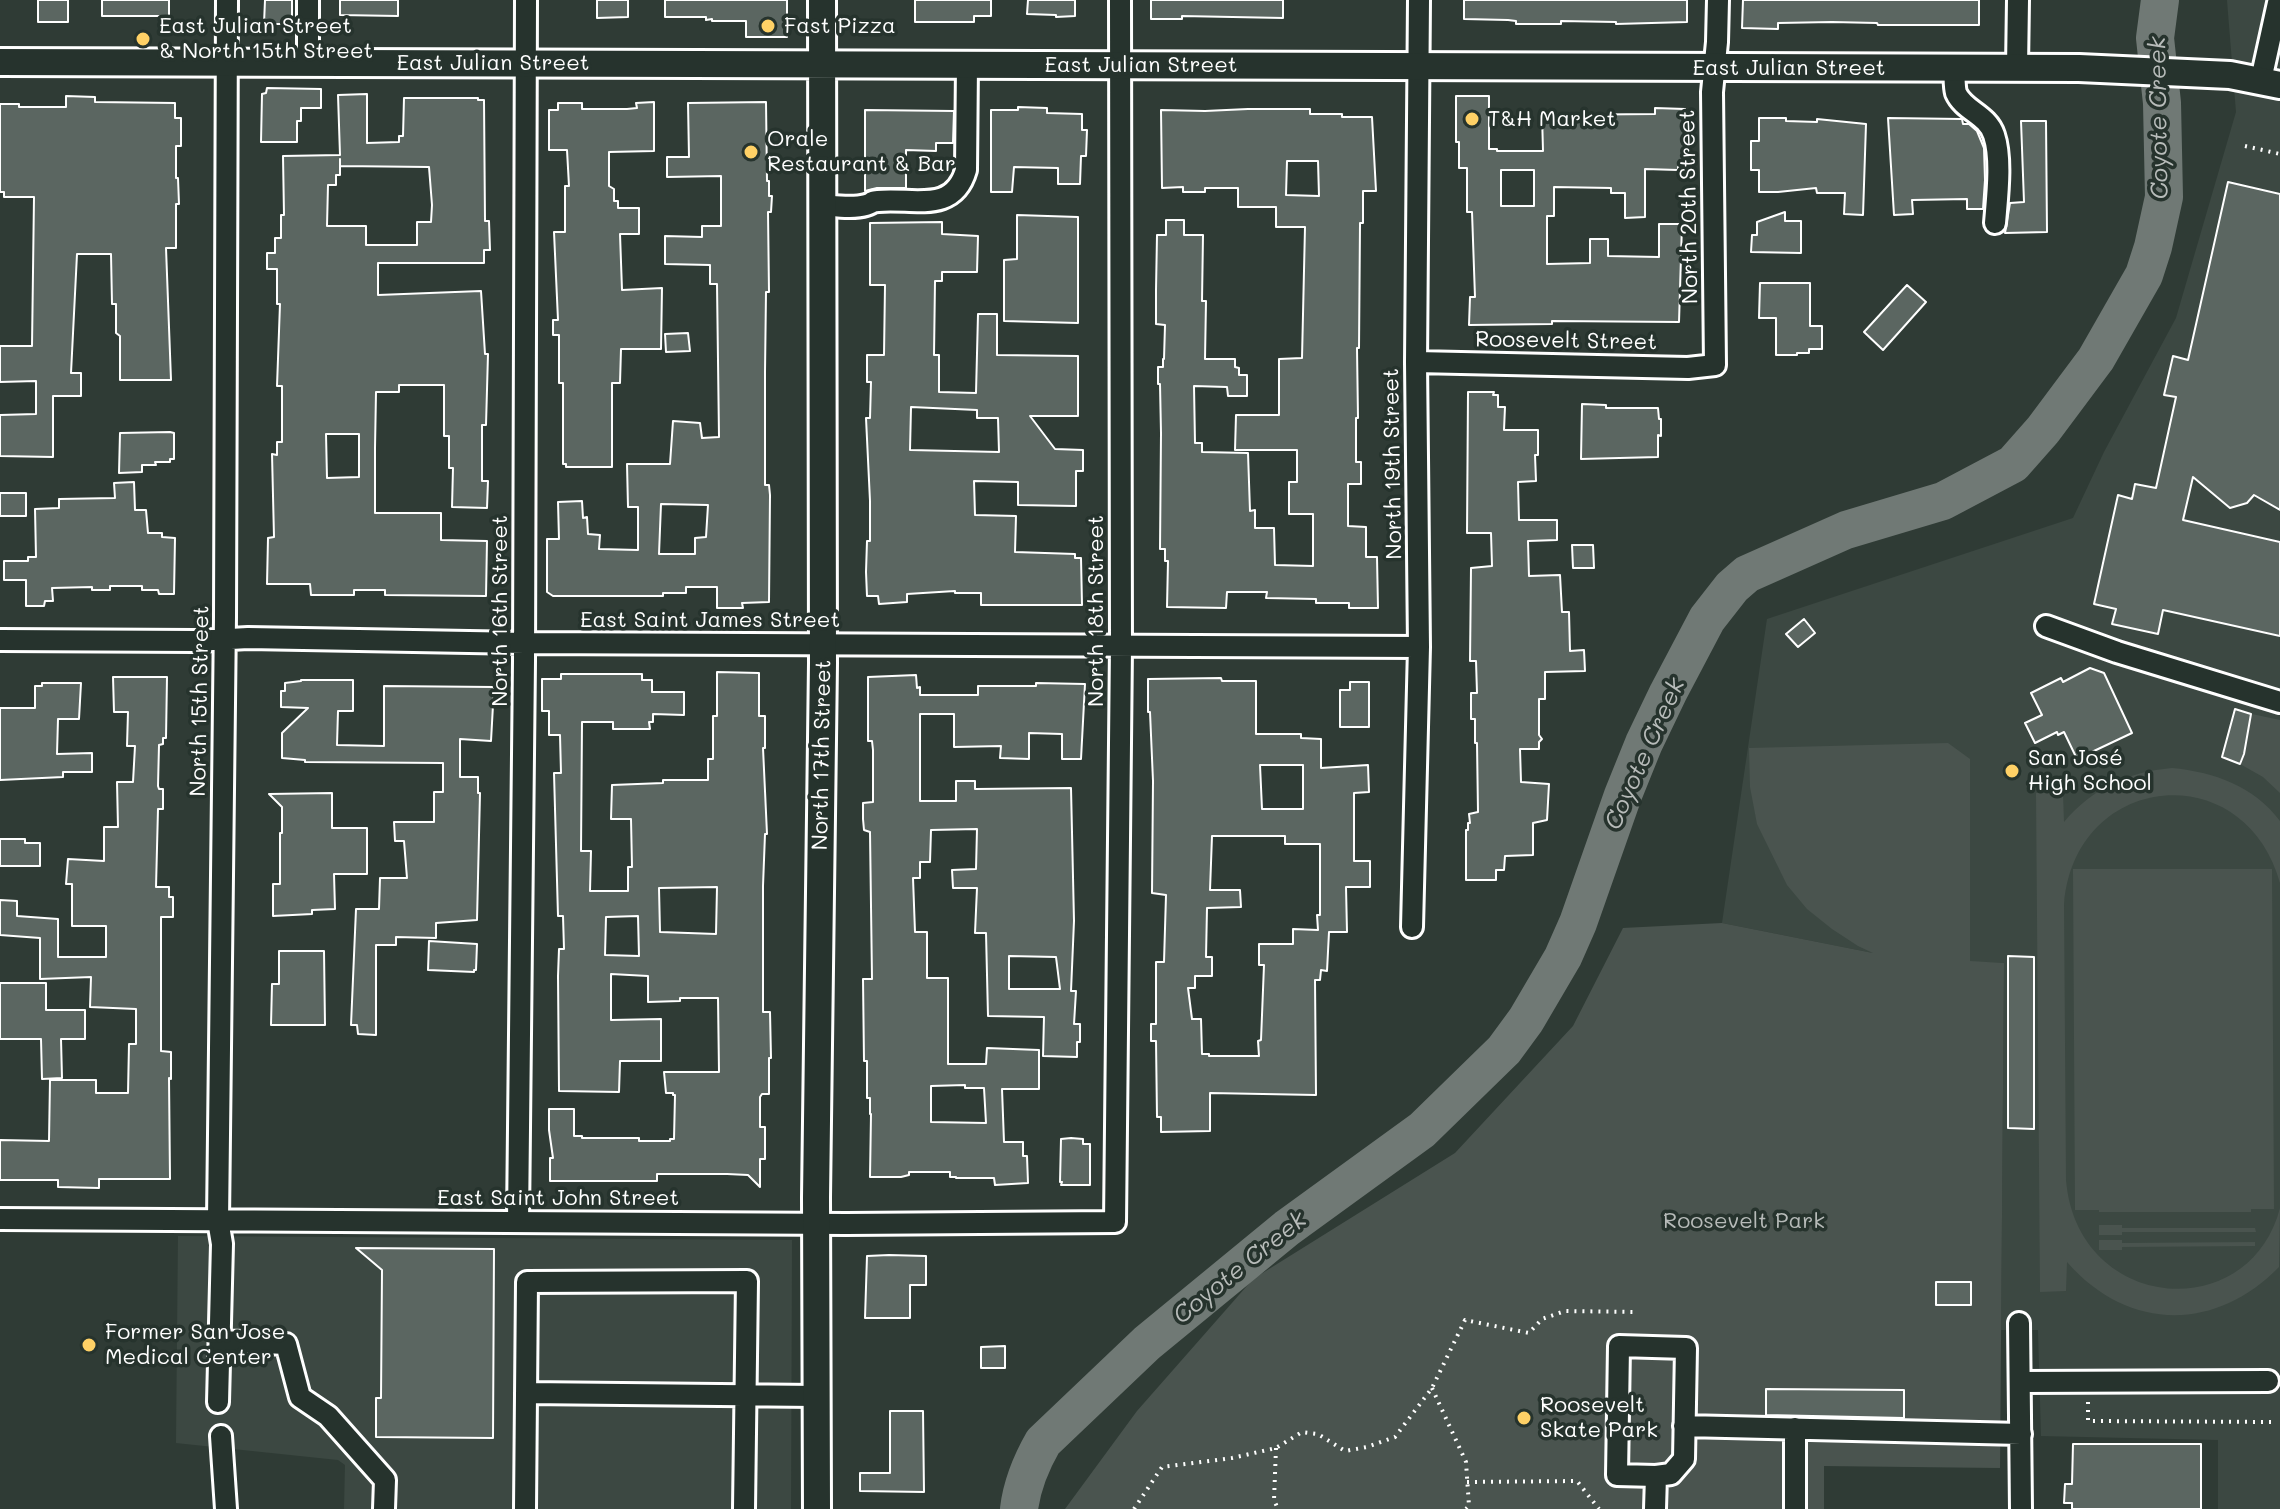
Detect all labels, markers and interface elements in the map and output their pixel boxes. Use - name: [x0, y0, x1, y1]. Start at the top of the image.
- place label: East Julian Street & North 15th Street: [159, 13, 373, 64]
- place label: Fast Pizza: [784, 13, 896, 39]
- marker: Fast Pizza: [759, 17, 777, 35]
- marker: East Julian Street & North 15th Street: [134, 30, 152, 48]
- water label: Coyote Creek: [2143, 36, 2175, 200]
- street label: East Julian Street: [396, 50, 590, 76]
- street label: East Julian Street: [1044, 52, 1238, 78]
- street label: East Julian Street: [1692, 55, 1886, 81]
- place label: T&H Market: [1488, 106, 1616, 132]
- marker: T&H Market: [1463, 110, 1481, 128]
- street label: North 20th Street: [1674, 110, 1704, 304]
- place label: Orale Restaurant & Bar: [767, 126, 956, 178]
- marker: Orale Restaurant & Bar: [742, 143, 760, 161]
- street label: Roosevelt Street: [1475, 326, 1657, 356]
- street label: North 19th Street: [1378, 368, 1408, 560]
- street label: North 16th Street: [487, 515, 513, 707]
- street label: North 18th Street: [1083, 515, 1109, 707]
- street label: North 15th Street: [185, 605, 215, 797]
- street label: East Saint James Street: [580, 607, 840, 633]
- street label: North 17th Street: [807, 659, 837, 851]
- water label: Coyote Creek: [1599, 674, 1691, 834]
- place label: San José High School: [2028, 745, 2152, 796]
- marker: San José High School: [2003, 762, 2021, 780]
- street label: East Saint John Street: [437, 1185, 679, 1211]
- water label: Coyote Creek: [1168, 1206, 1312, 1330]
- park label: Roosevelt Park: [1663, 1208, 1825, 1234]
- place label: Former San Jose Medical Center: [105, 1319, 285, 1370]
- marker: Former San Jose Medical Center: [80, 1336, 98, 1354]
- place label: Roosevelt Skate Park: [1540, 1392, 1658, 1444]
- marker: Roosevelt Skate Park: [1515, 1409, 1533, 1427]

